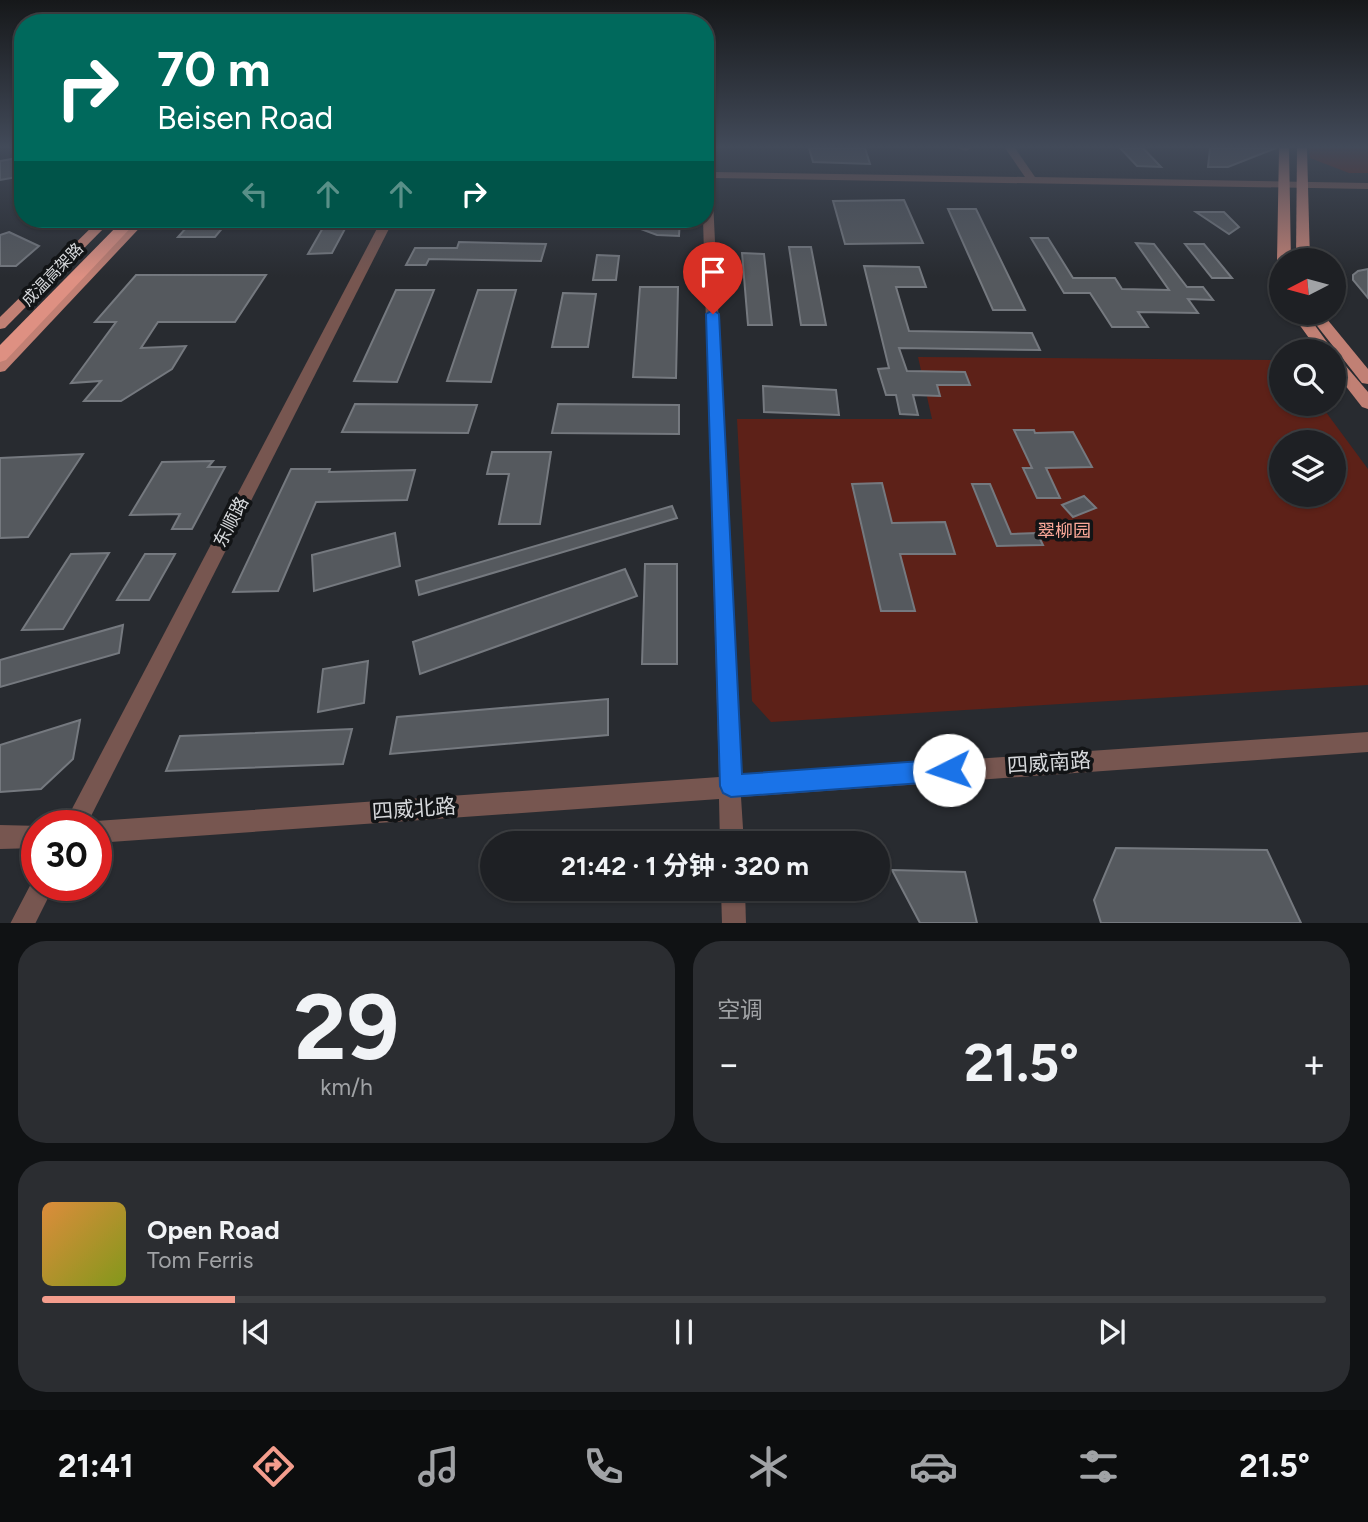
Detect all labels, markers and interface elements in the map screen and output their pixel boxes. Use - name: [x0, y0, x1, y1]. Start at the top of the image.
- text: 70 m: [157, 39, 270, 98]
- icon: right: [42, 42, 133, 133]
- text: Beisen Road: [157, 99, 333, 137]
- icon: left: [236, 175, 274, 213]
- icon: ahead: [309, 175, 347, 213]
- icon: ahead: [382, 175, 420, 213]
- icon: right: [455, 175, 493, 213]
- street label: 成温高架路: [18, 239, 87, 310]
- pin: [683, 242, 743, 314]
- north arrow: [1269, 248, 1346, 326]
- map controls: [1269, 248, 1346, 507]
- icon: arrive: [694, 253, 732, 291]
- button: search: [1269, 339, 1346, 416]
- button: layers: [1269, 430, 1346, 507]
- street label: 东顺路: [209, 493, 253, 551]
- park label: 翠柳园: [1037, 520, 1091, 542]
- position arrow: [912, 733, 986, 807]
- street label: 四威南路: [1006, 747, 1092, 778]
- street label: 四威北路: [371, 793, 457, 824]
- speed limit sign: 30: [21, 810, 112, 901]
- text: 21:42 · 1 分钟 · 320 m: [561, 850, 809, 882]
- text: 29: [294, 973, 399, 1082]
- text: 空调: [717, 996, 763, 1024]
- text: 21.5°: [964, 1032, 1079, 1094]
- text: −: [717, 1041, 741, 1087]
- text: +: [1302, 1041, 1326, 1087]
- text: km/h: [320, 1073, 373, 1101]
- text: Open Road: [147, 1214, 280, 1246]
- text: Tom Ferris: [147, 1246, 253, 1274]
- icon: previous: [237, 1313, 275, 1351]
- icon: pause: [665, 1313, 703, 1351]
- icon: next: [1093, 1313, 1131, 1351]
- icon: directions: [249, 1442, 298, 1491]
- icon: music: [414, 1442, 463, 1491]
- icon: phone: [579, 1442, 628, 1491]
- icon: climate: [744, 1442, 793, 1491]
- icon: car: [909, 1442, 958, 1491]
- icon: filters: [1074, 1442, 1123, 1491]
- text: 21:41: [58, 1447, 133, 1485]
- text: 21.5°: [1239, 1447, 1310, 1485]

